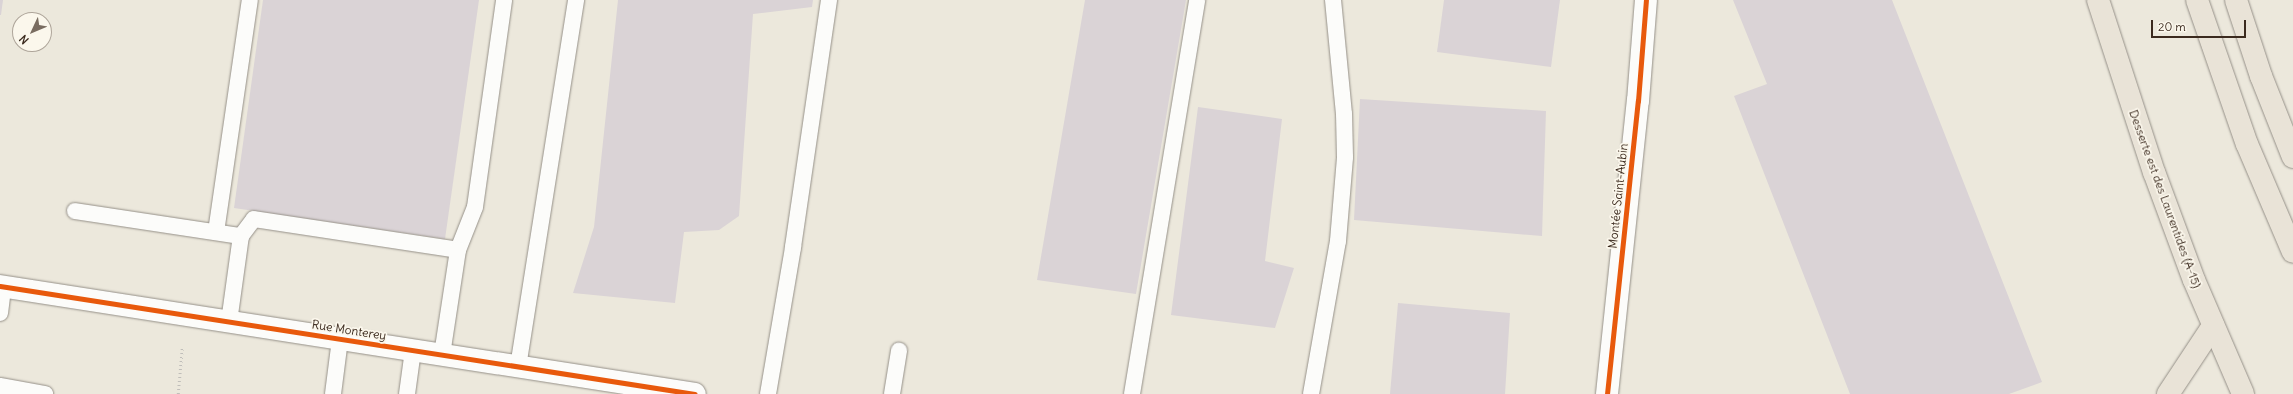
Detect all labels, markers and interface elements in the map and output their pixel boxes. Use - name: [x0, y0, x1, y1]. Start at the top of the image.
- north arrow: [12, 12, 52, 52]
- scale bar: [2153, 12, 2248, 38]
- text: 20 m: [2158, 19, 2186, 34]
- text: N: [16, 32, 32, 47]
- street label: Desserte est des Laurentides (A-15): [2126, 108, 2204, 290]
- street label: Montée Saint-Aubin: [1605, 143, 1631, 249]
- street label: Rue Monterey: [311, 317, 387, 343]

